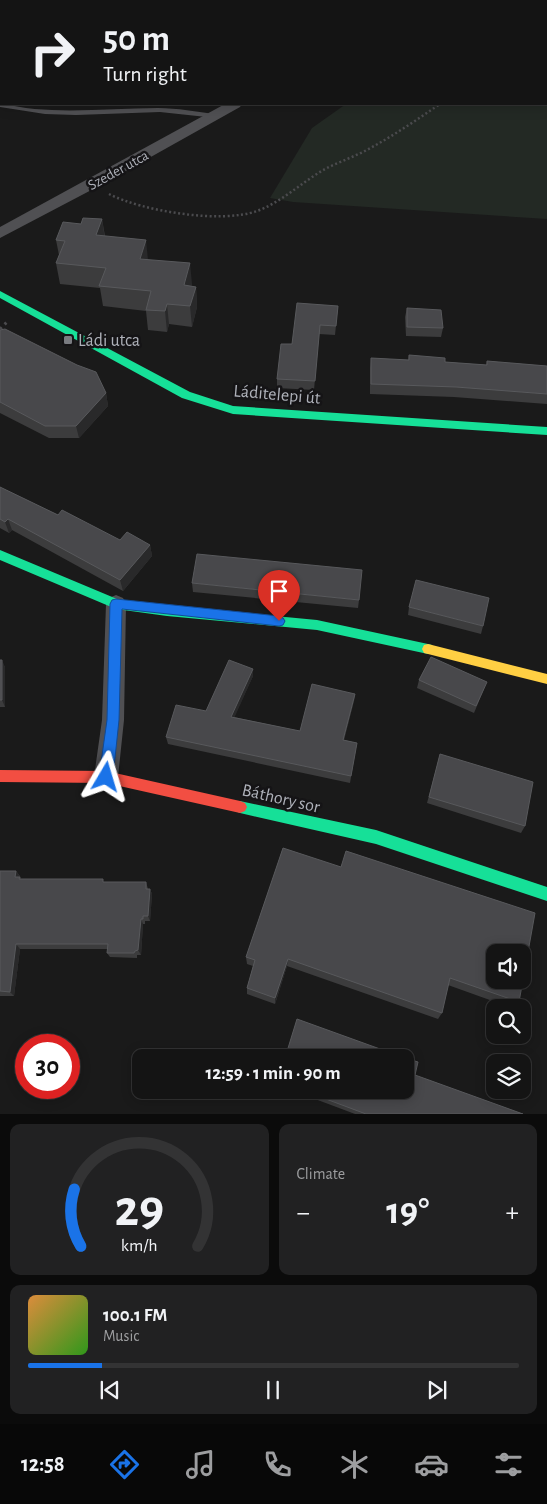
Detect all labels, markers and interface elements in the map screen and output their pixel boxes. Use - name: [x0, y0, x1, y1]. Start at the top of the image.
- icon: right: [20, 20, 85, 85]
- text: 50 m: [103, 22, 170, 57]
- text: Turn right: [103, 63, 187, 85]
- street label: Szeder utca: [85, 148, 151, 193]
- place label: Ládi utca: [78, 332, 140, 350]
- marker: Ládi utca: [62, 334, 74, 346]
- street label: Láditelepi út: [233, 382, 321, 408]
- pin: [258, 570, 300, 621]
- icon: arrive: [265, 577, 293, 605]
- position arrow: [79, 750, 131, 802]
- street label: Báthory sor: [240, 781, 322, 817]
- map controls: [486, 944, 531, 1099]
- button: sound: [486, 944, 531, 989]
- button: search: [486, 999, 531, 1044]
- speed limit sign: 30: [15, 1034, 80, 1099]
- button: layers: [486, 1054, 531, 1099]
- text: 12:59 · 1 min · 90 m: [205, 1064, 341, 1083]
- text: Climate: [297, 1166, 345, 1182]
- text: 29: [114, 1183, 164, 1235]
- text: 19°: [386, 1193, 429, 1231]
- text: −: [297, 1199, 310, 1227]
- text: +: [506, 1199, 519, 1227]
- text: km/h: [121, 1237, 158, 1255]
- text: 100.1 FM: [103, 1306, 167, 1325]
- text: Music: [103, 1328, 139, 1344]
- icon: previous: [96, 1376, 124, 1404]
- icon: pause: [259, 1376, 287, 1404]
- icon: next: [423, 1376, 451, 1404]
- icon: directions: [107, 1447, 142, 1482]
- icon: music: [183, 1447, 218, 1482]
- icon: phone: [260, 1447, 295, 1482]
- icon: climate: [337, 1447, 372, 1482]
- icon: car: [414, 1447, 449, 1482]
- icon: filters: [491, 1447, 526, 1482]
- text: 12:58: [21, 1453, 65, 1475]

